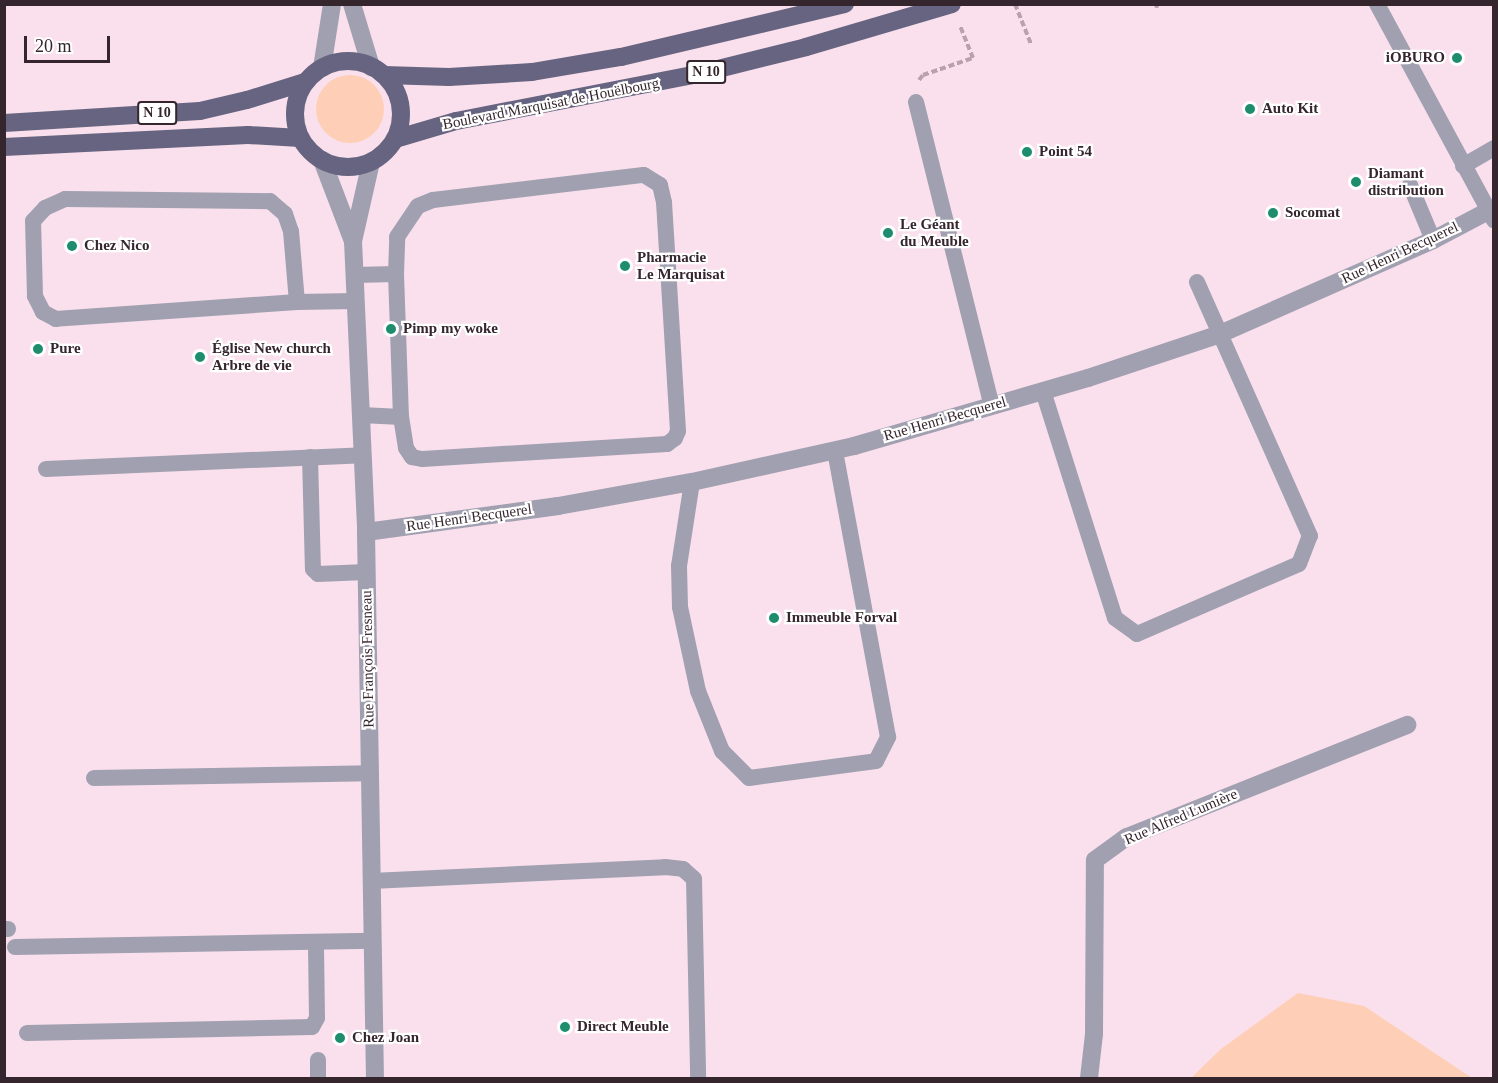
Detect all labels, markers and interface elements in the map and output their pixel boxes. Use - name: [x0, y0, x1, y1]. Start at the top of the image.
- scale bar: [27, 24, 112, 62]
- text: 20 m: [35, 36, 72, 56]
- place label: iOBURO: [1386, 49, 1445, 67]
- marker: iOBURO: [1450, 51, 1464, 65]
- road number: N 10: [685, 61, 727, 83]
- street label: Boulevard Marquisat de Houëlbourg: [441, 74, 661, 134]
- place label: Auto Kit: [1262, 100, 1318, 118]
- road number: N 10: [136, 102, 178, 124]
- marker: Auto Kit: [1243, 102, 1257, 116]
- place label: Point 54: [1039, 143, 1092, 161]
- marker: Point 54: [1020, 145, 1034, 159]
- place label: Diamant distribution: [1368, 164, 1444, 199]
- marker: Diamant distribution: [1349, 175, 1363, 189]
- place label: Socomat: [1285, 204, 1340, 222]
- marker: Socomat: [1266, 206, 1280, 220]
- place label: Le Géant du Meuble: [900, 215, 969, 250]
- street label: Rue Henri Becquerel: [1339, 218, 1461, 288]
- marker: Le Géant du Meuble: [881, 226, 895, 240]
- place label: Chez Nico: [84, 237, 149, 255]
- marker: Chez Nico: [65, 239, 79, 253]
- place label: Pharmacie Le Marquisat: [637, 248, 725, 283]
- marker: Pharmacie Le Marquisat: [618, 259, 632, 273]
- place label: Pimp my woke: [403, 320, 498, 338]
- marker: Pimp my woke: [384, 322, 398, 336]
- place label: Église New church Arbre de vie: [212, 339, 331, 374]
- place label: Pure: [50, 340, 81, 358]
- marker: Pure: [31, 342, 45, 356]
- marker: Église New church Arbre de vie: [193, 350, 207, 364]
- street label: Rue Henri Becquerel: [882, 393, 1008, 445]
- street label: Rue Henri Becquerel: [405, 500, 533, 536]
- street label: Rue François Fresneau: [358, 590, 378, 728]
- place label: Immeuble Forval: [786, 609, 897, 627]
- marker: Immeuble Forval: [767, 611, 781, 625]
- street label: Rue Alfred Lumière: [1122, 785, 1240, 849]
- place label: Direct Meuble: [577, 1018, 669, 1036]
- marker: Direct Meuble: [558, 1020, 572, 1034]
- place label: Chez Joan: [352, 1029, 419, 1047]
- marker: Chez Joan: [333, 1031, 347, 1045]

